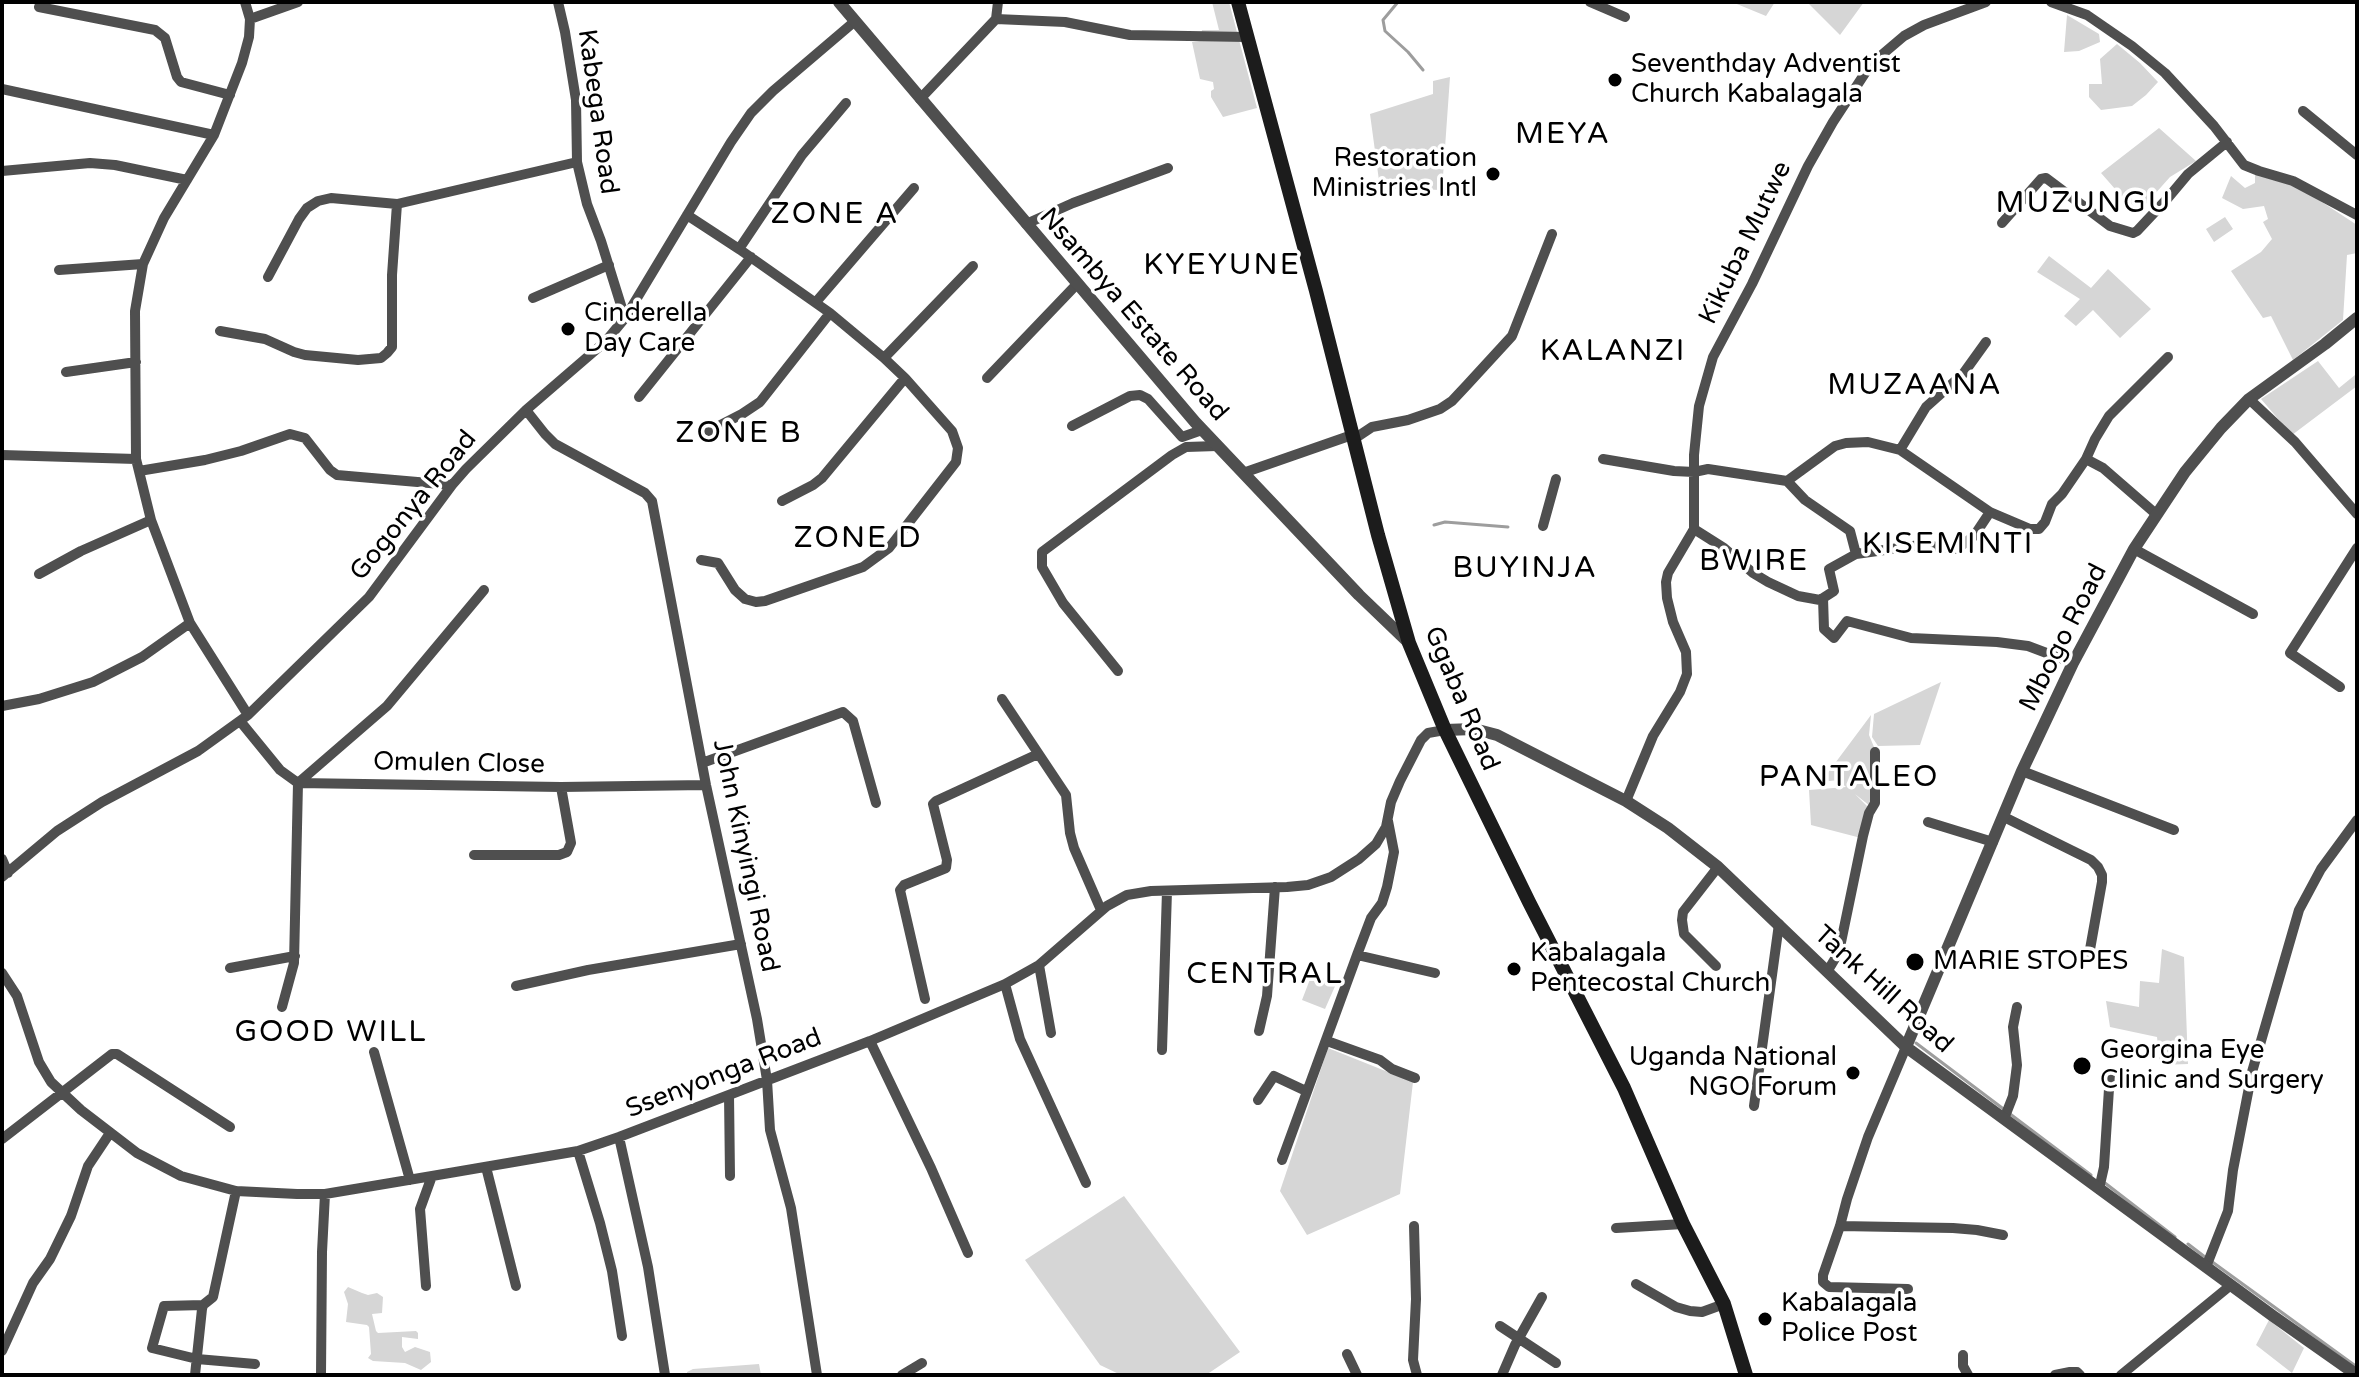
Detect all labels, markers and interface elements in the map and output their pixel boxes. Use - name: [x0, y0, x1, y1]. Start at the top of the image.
- street label: Kabega Road: [570, 28, 624, 196]
- place label: Seventhday Adventist Church Kabalagala: [1631, 49, 1901, 110]
- marker: Seventhday Adventist Church Kabalagala: [1606, 71, 1624, 89]
- district label: MEYA: [1515, 117, 1611, 153]
- place label: Restoration Ministries Intl: [1312, 143, 1477, 204]
- street label: Kikuba Mutwe: [1693, 157, 1799, 329]
- marker: Restoration Ministries Intl: [1484, 165, 1502, 183]
- district label: MUZUNGU: [1995, 186, 2173, 222]
- district label: ZONE A: [771, 197, 899, 233]
- street label: Nsambya Estate Road: [1032, 202, 1234, 428]
- district label: KYEYUNE: [1143, 248, 1301, 284]
- place label: Cinderella Day Care: [584, 298, 707, 360]
- marker: Cinderella Day Care: [559, 320, 577, 338]
- district label: KALANZI: [1540, 334, 1686, 370]
- district label: MUZAANA: [1827, 368, 2003, 404]
- district label: ZONE B: [675, 416, 803, 452]
- street label: Gogonya Road: [344, 425, 484, 587]
- district label: ZONE D: [793, 521, 923, 557]
- district label: KISEMINTI: [1862, 527, 2034, 563]
- district label: BWIRE: [1699, 544, 1809, 580]
- district label: BUYINJA: [1452, 551, 1598, 587]
- street label: Mbogo Road: [2013, 559, 2115, 717]
- street label: Ggaba Road: [1417, 622, 1505, 776]
- street label: John Kinyingi Road: [705, 737, 785, 975]
- street label: Omulen Close: [373, 747, 545, 781]
- district label: PANTALEO: [1759, 760, 1939, 796]
- street label: Tank Hill Road: [1807, 920, 1959, 1060]
- place label: Kabalagala Pentecostal Church: [1530, 938, 1770, 1000]
- place label: MARIE STOPES: [1933, 946, 2128, 978]
- marker: MARIE STOPES: [1904, 951, 1926, 973]
- district label: CENTRAL: [1186, 957, 1344, 993]
- marker: Kabalagala Pentecostal Church: [1505, 960, 1523, 978]
- district label: GOOD WILL: [234, 1015, 428, 1051]
- street label: Ssenyonga Road: [622, 1022, 826, 1126]
- place label: Georgina Eye Clinic and Surgery: [2100, 1035, 2324, 1096]
- place label: Uganda National NGO Forum: [1629, 1042, 1837, 1104]
- marker: Georgina Eye Clinic and Surgery: [2071, 1055, 2093, 1077]
- marker: Uganda National NGO Forum: [1844, 1064, 1862, 1082]
- place label: Kabalagala Police Post: [1781, 1288, 1917, 1350]
- marker: Kabalagala Police Post: [1756, 1310, 1774, 1328]

